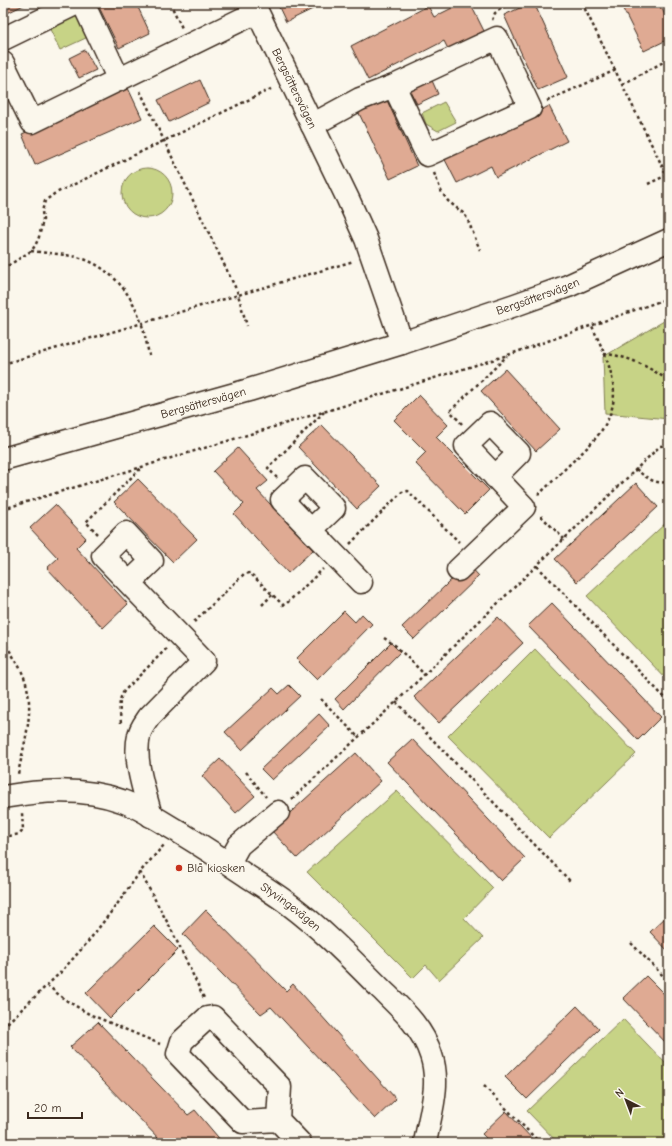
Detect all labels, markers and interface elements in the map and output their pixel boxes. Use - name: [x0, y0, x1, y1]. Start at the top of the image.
- street label: Bergsättersvägen: [269, 46, 320, 131]
- street label: Bergsättersvägen: [494, 275, 582, 318]
- street label: Bergsättersvägen: [159, 384, 247, 421]
- place label: Blå kiosken: [187, 861, 245, 875]
- marker: Blå kiosken: [174, 863, 184, 873]
- street label: Styvingevägen: [258, 879, 324, 934]
- north arrow: [606, 1080, 646, 1120]
- text: N: [613, 1086, 627, 1100]
- scale bar: [28, 1094, 82, 1120]
- text: 20 m: [34, 1101, 62, 1115]

